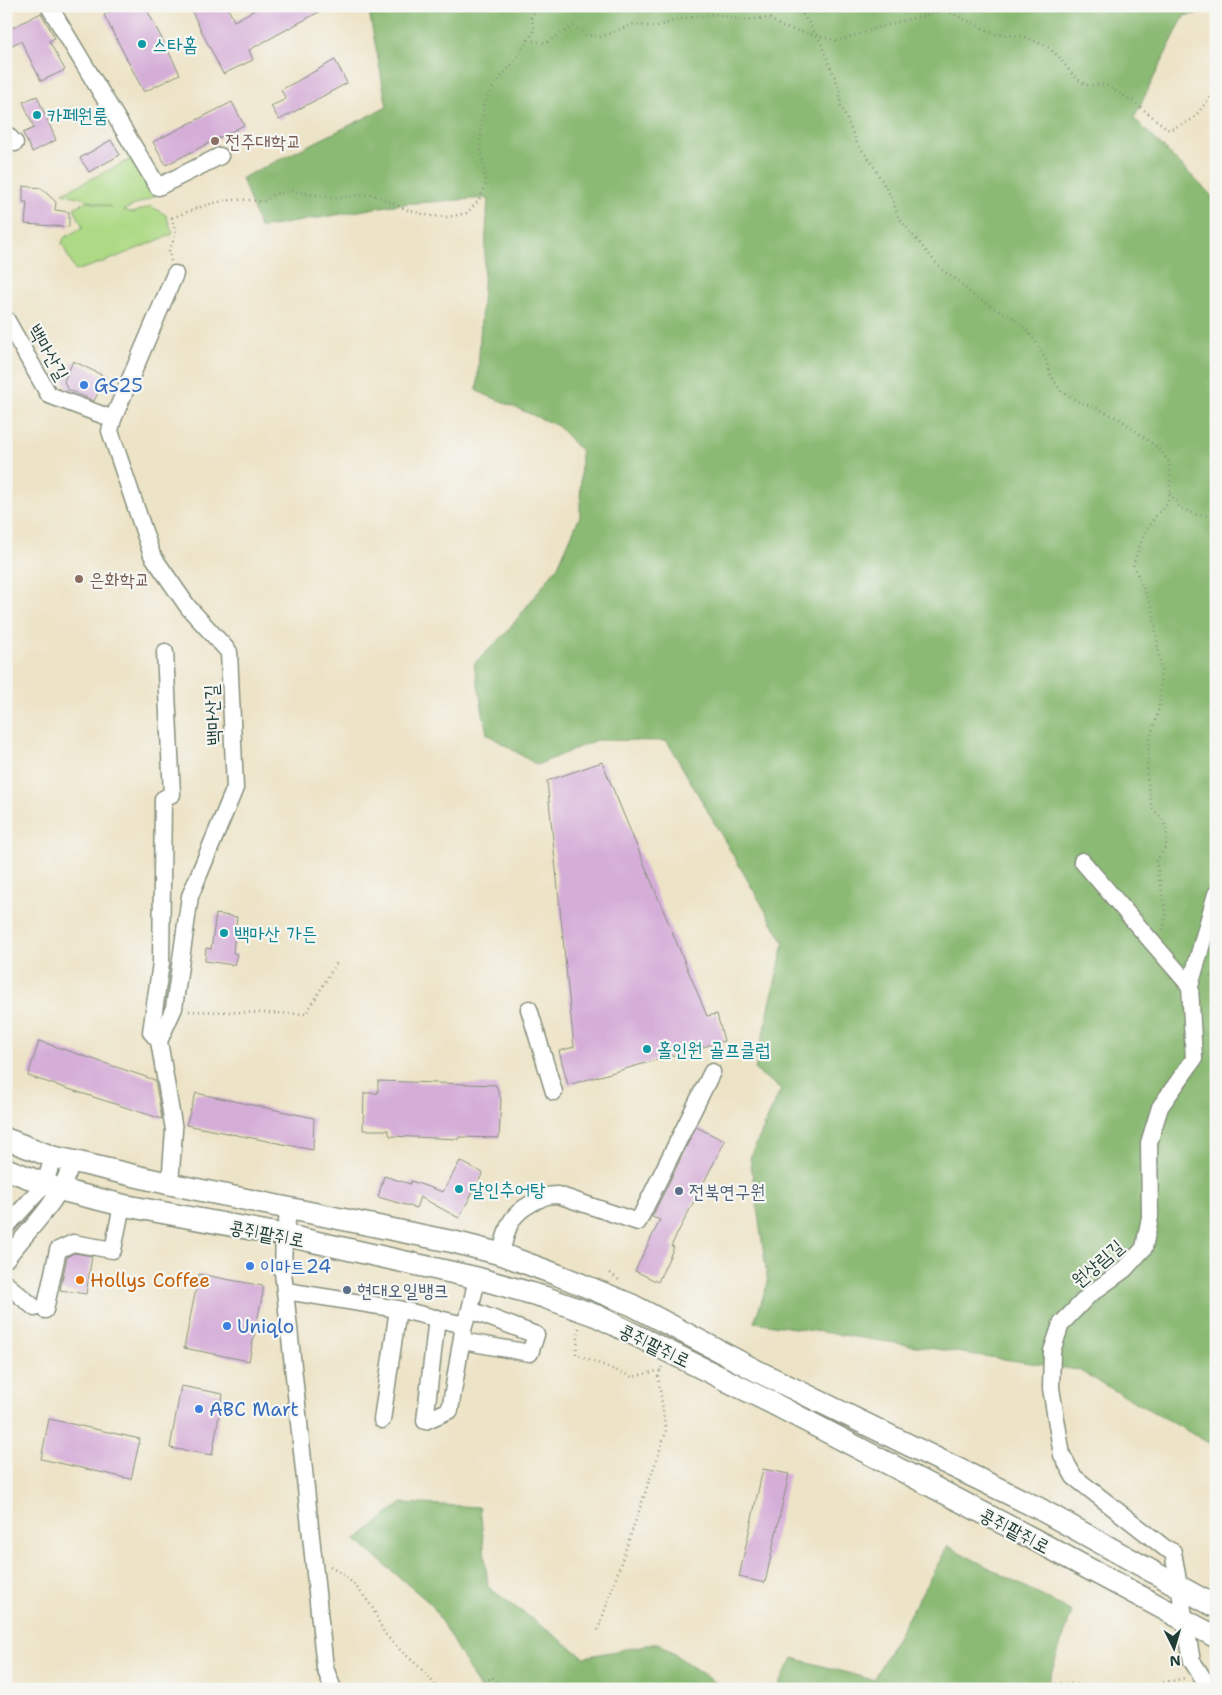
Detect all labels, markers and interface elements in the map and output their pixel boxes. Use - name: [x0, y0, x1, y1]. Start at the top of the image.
- place label: 스타홈: [152, 32, 198, 57]
- marker: 스타홈: [136, 38, 148, 50]
- place label: 카페원룸: [47, 103, 108, 128]
- marker: 카페원룸: [31, 109, 43, 121]
- place label: 전주대학교: [225, 129, 301, 154]
- marker: 전주대학교: [209, 135, 221, 147]
- street label: 백마산길: [22, 320, 75, 385]
- place label: GS25: [94, 373, 143, 398]
- marker: GS25: [78, 379, 90, 391]
- place label: 은화학교: [89, 567, 150, 592]
- marker: 은화학교: [73, 573, 85, 585]
- street label: 백마산길: [198, 684, 227, 746]
- place label: 백마산 가든: [234, 921, 317, 946]
- marker: 백마산 가든: [218, 927, 230, 939]
- place label: 홀인원 골프클럽: [657, 1037, 771, 1062]
- marker: 홀인원 골프클럽: [641, 1043, 653, 1055]
- place label: 달인추어탕: [469, 1177, 546, 1202]
- place label: 전북연구원: [689, 1179, 765, 1204]
- marker: 달인추어탕: [453, 1183, 465, 1195]
- marker: 전북연구원: [673, 1185, 685, 1197]
- street label: 콩쥐팥쥐로: [227, 1214, 307, 1253]
- street label: 원상림길: [1066, 1234, 1129, 1293]
- place label: 이마트24: [260, 1254, 331, 1279]
- marker: 이마트24: [244, 1260, 256, 1272]
- place label: Hollys Coffee: [90, 1268, 210, 1293]
- marker: Hollys Coffee: [74, 1274, 86, 1286]
- place label: 현대오일뱅크: [357, 1278, 449, 1303]
- marker: 현대오일뱅크: [341, 1284, 353, 1296]
- place label: Uniqlo: [237, 1314, 294, 1339]
- street label: 콩쥐팥쥐로: [615, 1317, 695, 1373]
- marker: Uniqlo: [221, 1320, 233, 1332]
- place label: ABC Mart: [209, 1397, 299, 1422]
- marker: ABC Mart: [193, 1403, 205, 1415]
- street label: 콩쥐팥쥐로: [975, 1501, 1054, 1559]
- north arrow: [1150, 1622, 1200, 1672]
- text: N: [1169, 1652, 1181, 1670]

